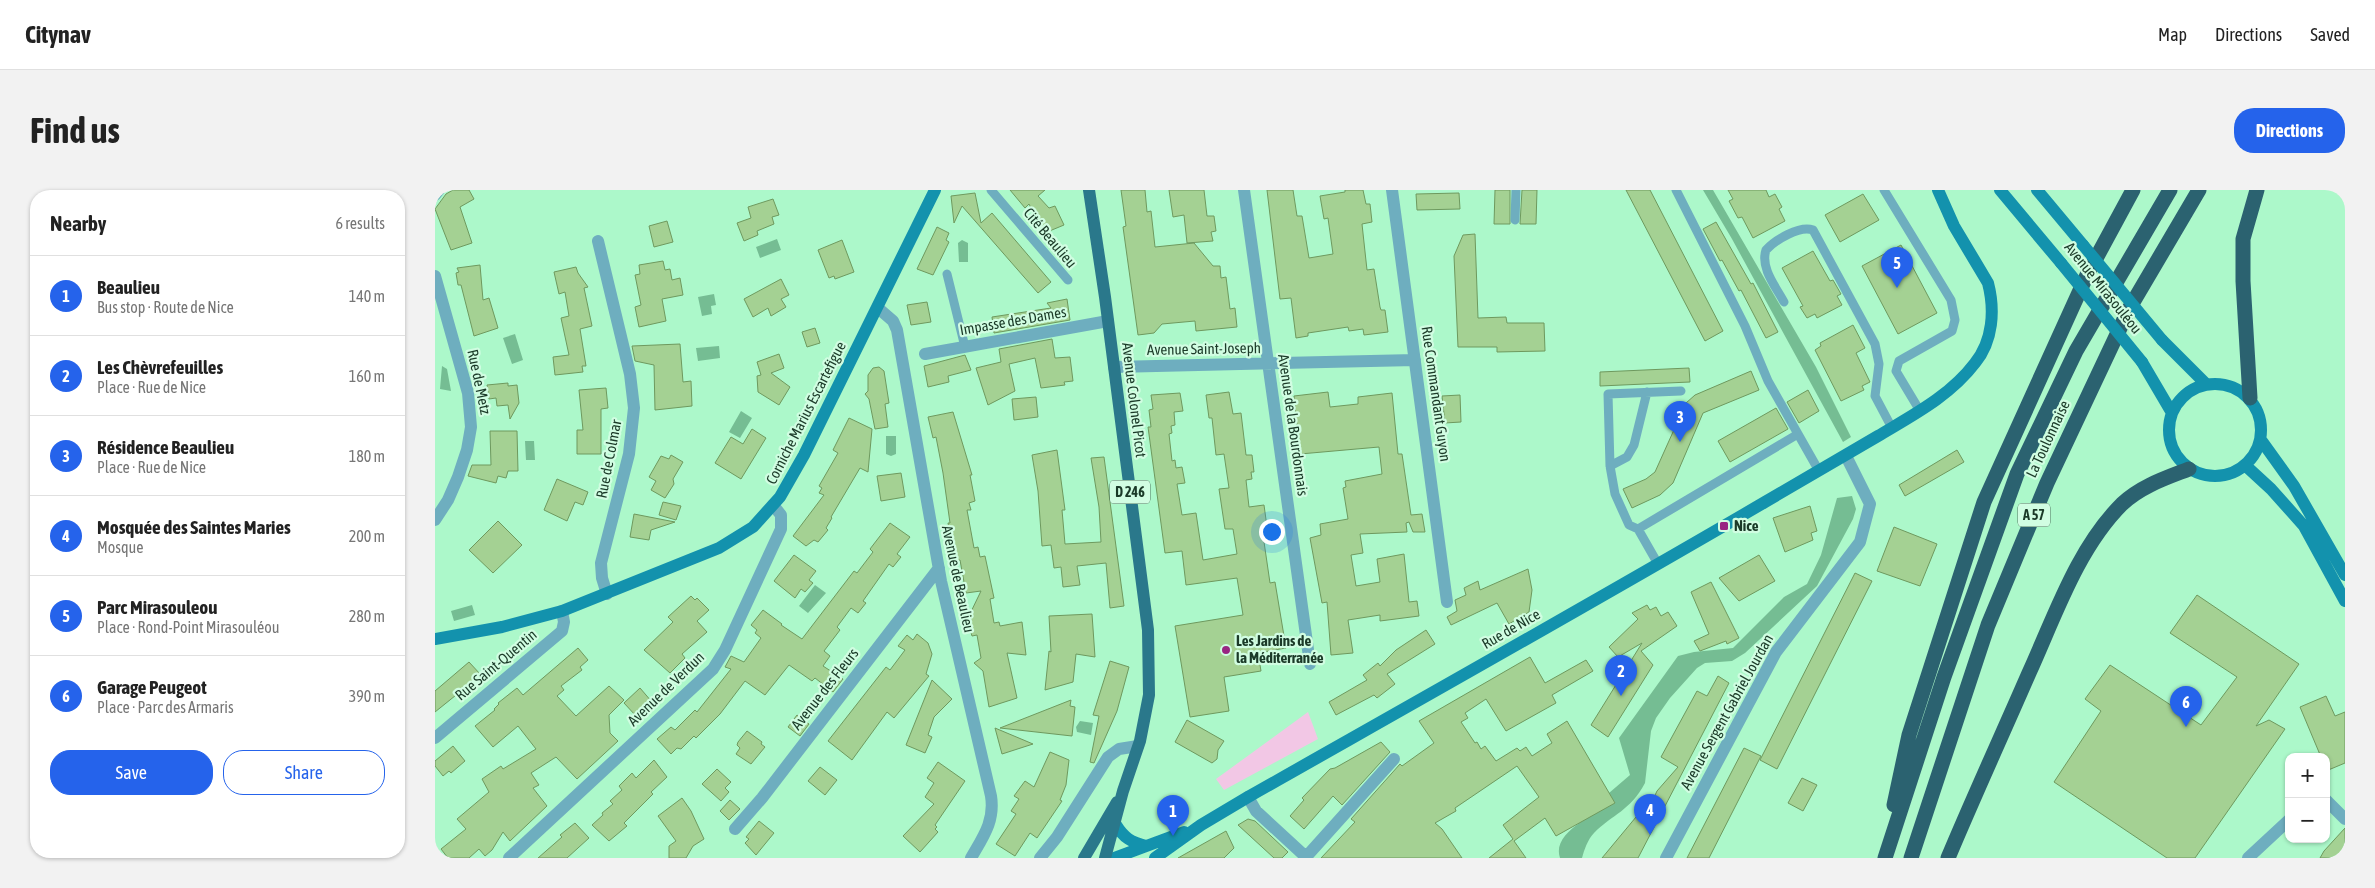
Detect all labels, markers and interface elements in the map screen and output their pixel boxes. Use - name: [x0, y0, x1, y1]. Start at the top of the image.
- text: Citynav: [25, 21, 91, 48]
- text: Map: [2158, 24, 2187, 45]
- text: Directions: [2215, 24, 2282, 45]
- text: Saved: [2310, 24, 2350, 45]
- button: Directions: [2234, 108, 2345, 153]
- text: Find us: [30, 110, 120, 150]
- street label: Cité Beaulieu: [1020, 204, 1080, 271]
- text: Nearby: [50, 211, 106, 235]
- text: 6 results: [335, 214, 385, 232]
- street label: Avenue Mirasouléou: [2061, 239, 2145, 337]
- pin: 5: [1881, 247, 1913, 288]
- text: Beaulieu: [97, 276, 160, 298]
- text: 1: [62, 287, 70, 305]
- text: 140 m: [349, 287, 385, 305]
- text: Bus stop · Route de Nice: [97, 298, 234, 316]
- street label: Impasse des Dames: [958, 303, 1067, 338]
- street label: Rue Commandant Guyon: [1419, 325, 1454, 463]
- street label: Corniche Marius Escartefigue: [762, 338, 849, 487]
- street label: Avenue Saint-Joseph: [1147, 339, 1261, 358]
- street label: Avenue Colonel Picot: [1119, 341, 1150, 458]
- street label: Rue de Metz: [464, 348, 495, 417]
- street label: Avenue de la Bourdonnais: [1275, 353, 1312, 497]
- text: Les Chèvrefeuilles: [97, 356, 223, 378]
- text: 2: [62, 367, 70, 385]
- text: 160 m: [349, 367, 385, 385]
- text: Place · Rue de Nice: [97, 378, 206, 396]
- street label: La Toulonnaise: [2022, 398, 2073, 480]
- pin: 3: [1664, 401, 1696, 442]
- street label: Rue de Colmar: [593, 418, 625, 500]
- text: Résidence Beaulieu: [97, 436, 234, 458]
- text: 3: [62, 447, 70, 465]
- text: 180 m: [349, 447, 385, 465]
- text: Place · Rue de Nice: [97, 458, 206, 476]
- road number: D 246: [1110, 480, 1150, 504]
- road number: A 57: [2018, 504, 2050, 526]
- text: Mosquée des Saintes Maries: [97, 516, 291, 538]
- place label: Nice: [1734, 517, 1759, 534]
- your location: [1259, 519, 1285, 545]
- marker: Nice: [1718, 520, 1730, 532]
- street label: Avenue de Beaulieu: [939, 524, 978, 634]
- text: 4: [62, 527, 70, 545]
- text: 200 m: [349, 527, 385, 545]
- text: Mosque: [97, 538, 143, 556]
- text: Parc Mirasouleou: [97, 596, 217, 618]
- street label: Rue de Nice: [1479, 605, 1543, 652]
- text: 5: [62, 607, 70, 625]
- text: 280 m: [349, 607, 385, 625]
- text: Place · Rond-Point Mirasouléou: [97, 618, 279, 636]
- street label: Rue Saint-Quentin: [452, 626, 540, 704]
- street label: Avenue Sergent Gabriel Jourdan: [1677, 631, 1776, 792]
- place label: Les Jardins de la Méditerranée: [1236, 632, 1324, 666]
- marker: Les Jardins de la Méditerranée: [1220, 644, 1232, 656]
- street label: Avenue des Fleurs: [788, 645, 862, 733]
- street label: Avenue de Verdun: [624, 648, 707, 729]
- pin: 2: [1605, 655, 1637, 696]
- text: Garage Peugeot: [97, 676, 207, 698]
- pin: 6: [2170, 686, 2202, 727]
- text: 6: [62, 687, 70, 705]
- text: 390 m: [349, 687, 385, 705]
- text: Place · Parc des Armaris: [97, 698, 234, 716]
- button: Save: [50, 750, 213, 795]
- button: Share: [223, 750, 385, 795]
- map controls: [2285, 753, 2330, 843]
- button: +: [2285, 753, 2330, 798]
- pin: 4: [1634, 794, 1666, 835]
- pin: 1: [1157, 795, 1189, 836]
- button: −: [2285, 798, 2330, 843]

